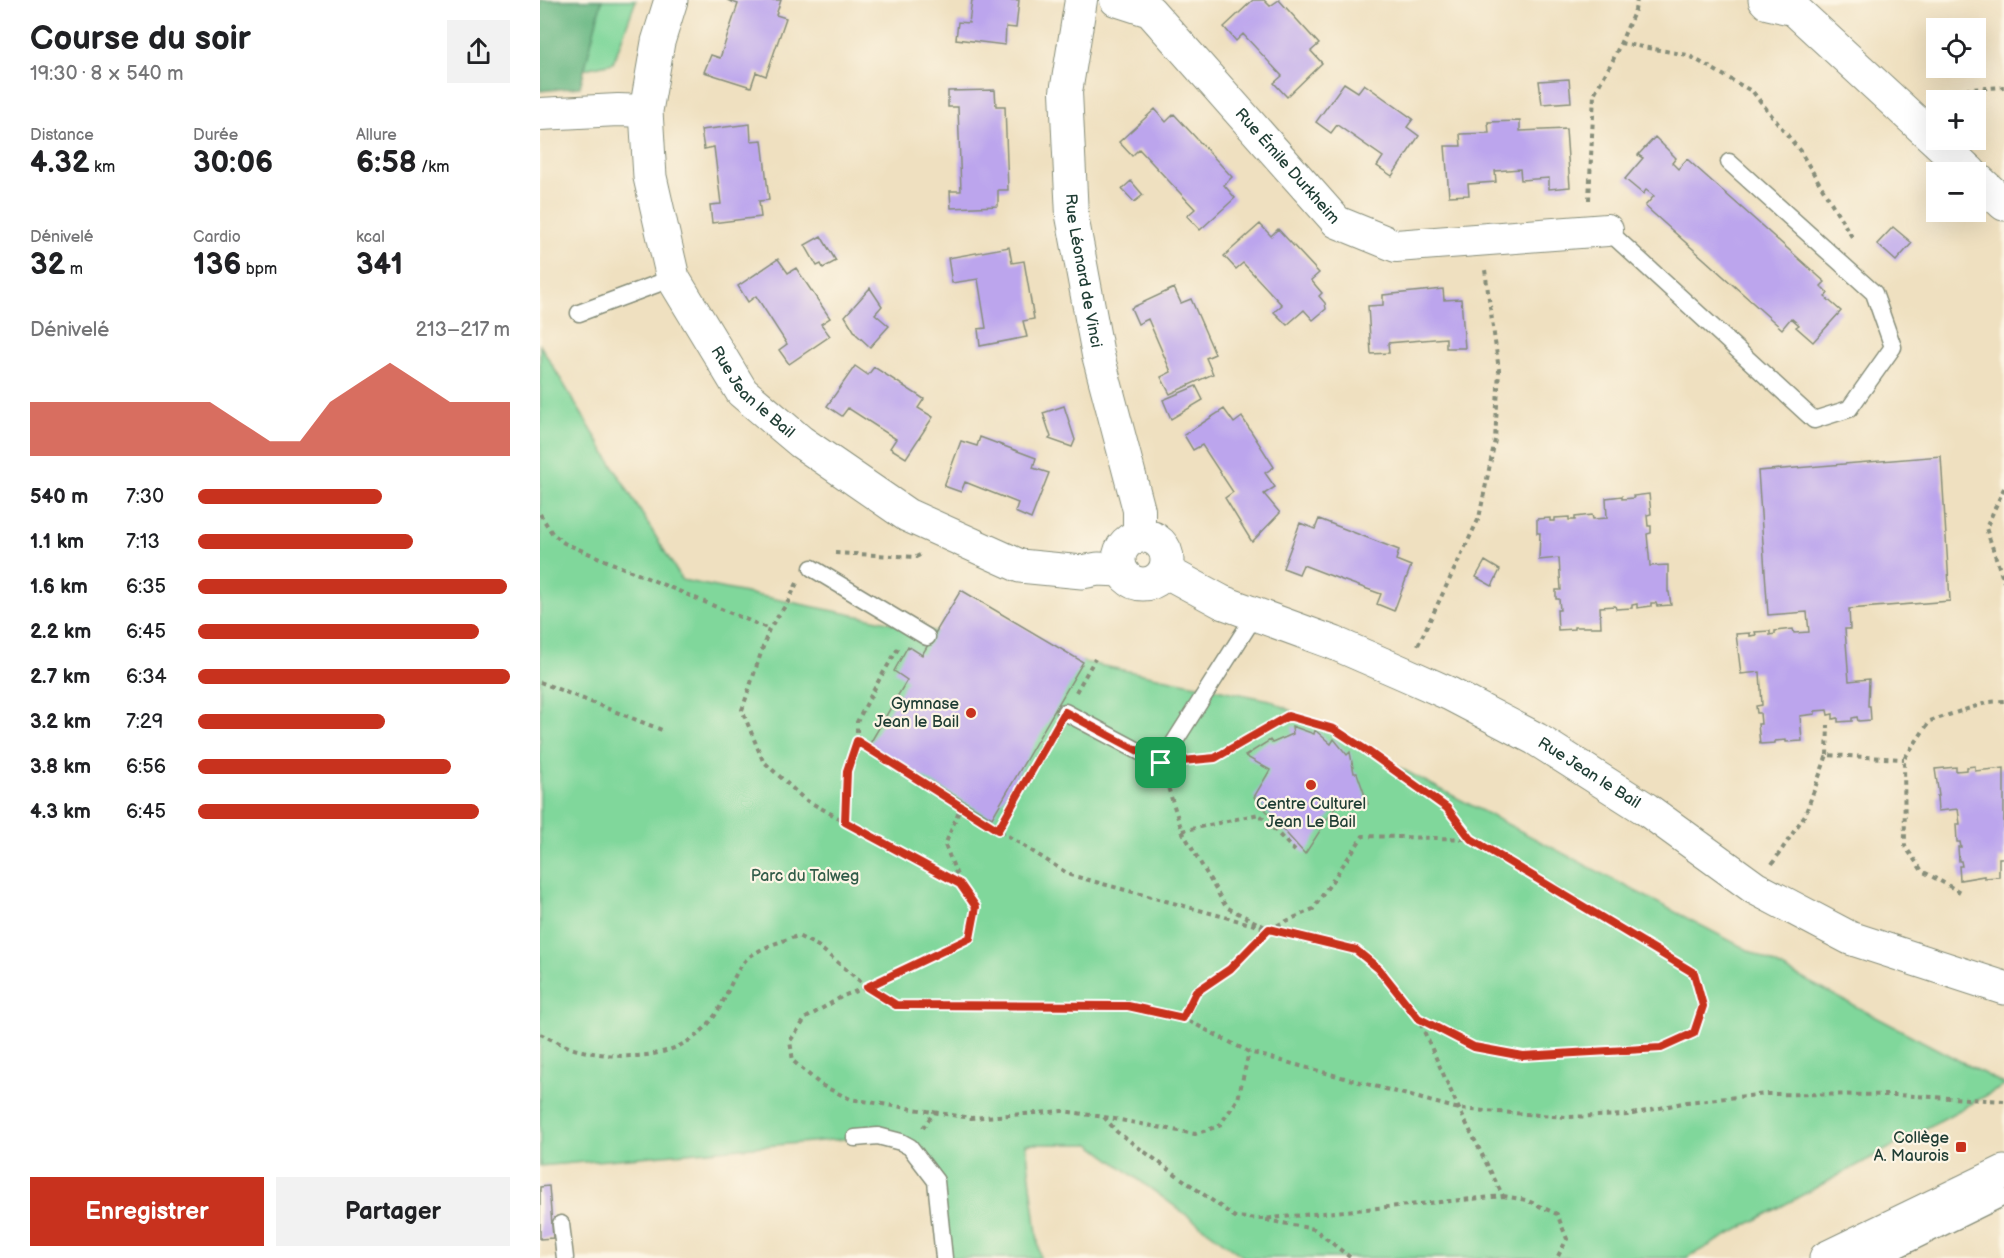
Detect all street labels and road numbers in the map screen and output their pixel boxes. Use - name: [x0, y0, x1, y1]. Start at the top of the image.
- street label: Rue Émile Durkheim: [1231, 104, 1344, 228]
- street label: Rue Léonard de Vinci: [1061, 193, 1106, 349]
- street label: Rue Jean le Bail: [707, 343, 798, 442]
- street label: Rue Jean le Bail: [1534, 733, 1644, 813]

